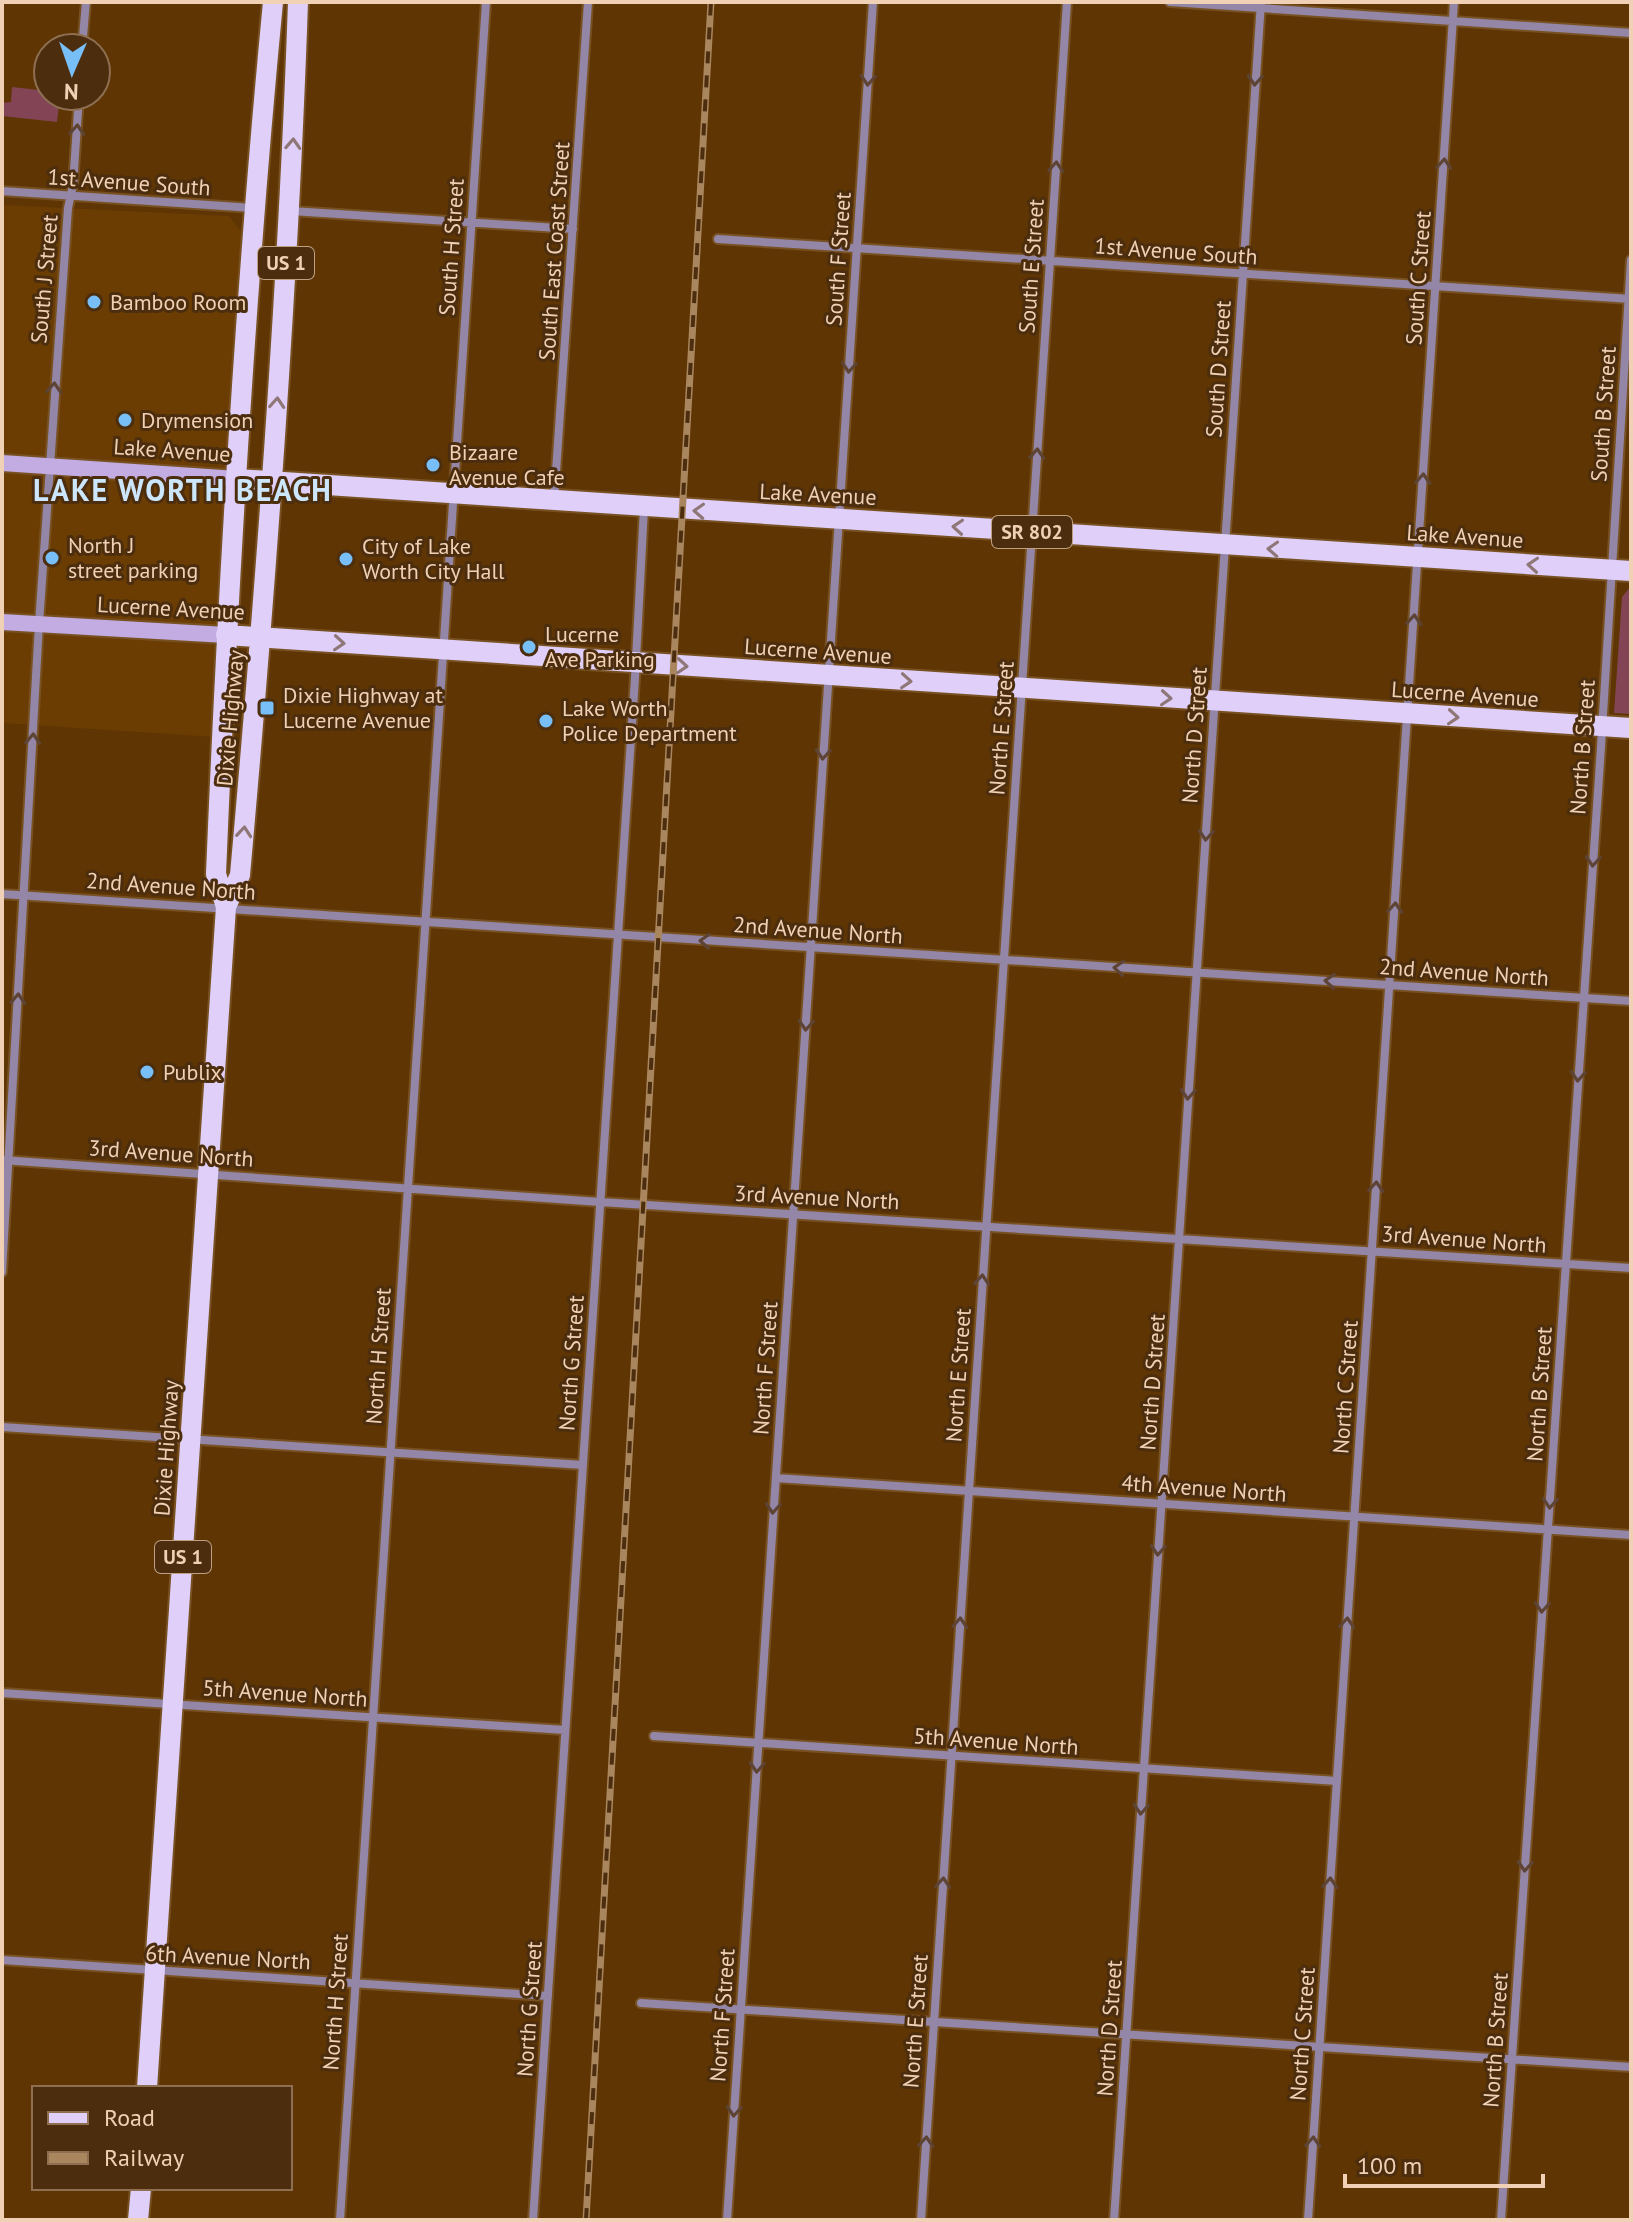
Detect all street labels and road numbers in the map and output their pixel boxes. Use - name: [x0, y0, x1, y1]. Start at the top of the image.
- street label: South East Coast Street: [532, 140, 576, 361]
- street label: 1st Avenue South: [47, 162, 211, 202]
- street label: South H Street: [432, 177, 470, 317]
- street label: South F Street: [819, 191, 857, 327]
- street label: South E Street: [1012, 197, 1050, 334]
- street label: South C Street: [1399, 209, 1437, 346]
- street label: South J Street: [24, 213, 64, 345]
- street label: 1st Avenue South: [1094, 231, 1258, 271]
- road number: US 1: [258, 247, 314, 279]
- street label: South D Street: [1199, 299, 1237, 438]
- street label: South B Street: [1584, 345, 1622, 483]
- street label: Lake Avenue: [113, 432, 231, 468]
- street label: Lake Avenue: [759, 477, 877, 511]
- road number: SR 802: [992, 516, 1072, 548]
- street label: Lake Avenue: [1406, 518, 1524, 554]
- street label: Lucerne Avenue: [96, 590, 246, 626]
- street label: Lucerne Avenue: [743, 632, 893, 670]
- street label: Dixie Highway: [210, 648, 250, 787]
- street label: North E Street: [982, 660, 1020, 796]
- street label: North D Street: [1175, 665, 1213, 804]
- street label: Lucerne Avenue: [1390, 675, 1540, 713]
- street label: North B Street: [1563, 678, 1601, 815]
- street label: 2nd Avenue North: [85, 866, 257, 906]
- street label: 2nd Avenue North: [732, 910, 904, 950]
- street label: 2nd Avenue North: [1378, 952, 1550, 992]
- street label: 3rd Avenue North: [88, 1133, 254, 1173]
- street label: 3rd Avenue North: [734, 1179, 900, 1215]
- street label: 3rd Avenue North: [1381, 1219, 1547, 1259]
- street label: North H Street: [359, 1286, 397, 1425]
- street label: North G Street: [552, 1294, 590, 1432]
- street label: North F Street: [746, 1300, 784, 1436]
- street label: North E Street: [939, 1307, 977, 1443]
- street label: North D Street: [1133, 1312, 1171, 1451]
- street label: North C Street: [1326, 1319, 1364, 1455]
- street label: North B Street: [1520, 1325, 1558, 1462]
- street label: Dixie Highway: [147, 1378, 185, 1517]
- street label: 4th Avenue North: [1120, 1468, 1288, 1508]
- road number: US 1: [155, 1541, 211, 1573]
- street label: 5th Avenue North: [201, 1673, 369, 1713]
- street label: 5th Avenue North: [912, 1721, 1080, 1761]
- street label: North H Street: [316, 1932, 354, 2071]
- street label: 6th Avenue North: [145, 1939, 311, 1975]
- street label: North G Street: [510, 1940, 548, 2078]
- street label: North F Street: [703, 1947, 741, 2083]
- street label: North E Street: [896, 1953, 934, 2089]
- street label: North D Street: [1090, 1958, 1128, 2097]
- street label: North C Street: [1283, 1966, 1321, 2102]
- street label: North B Street: [1476, 1971, 1514, 2108]

